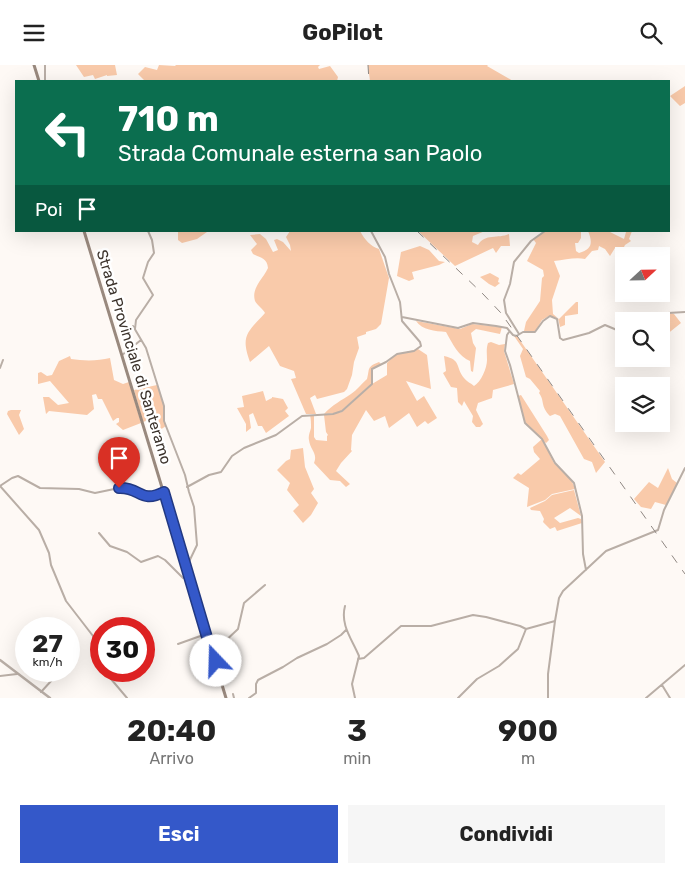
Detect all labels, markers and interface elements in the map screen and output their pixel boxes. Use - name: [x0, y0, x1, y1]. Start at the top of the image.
- icon: menu: [20, 19, 48, 47]
- text: GoPilot: [302, 19, 383, 46]
- icon: search: [637, 19, 665, 47]
- text: 710 m: [118, 98, 219, 140]
- icon: left: [35, 100, 100, 165]
- text: Strada Comunale esterna san Paolo: [118, 140, 482, 167]
- icon: arrive: [73, 195, 101, 223]
- text: Poi: [35, 198, 63, 221]
- north arrow: [615, 247, 670, 303]
- map controls: [615, 247, 670, 432]
- street label: Strada Provinciale di Santeramo: [93, 248, 175, 466]
- button: search: [615, 312, 670, 367]
- button: layers: [615, 377, 670, 432]
- pin: [98, 437, 140, 488]
- icon: arrive: [105, 444, 133, 472]
- speed limit sign: 30: [90, 617, 155, 682]
- text: 27: [32, 629, 63, 658]
- position arrow: [189, 634, 241, 686]
- text: km/h: [33, 655, 62, 669]
- text: 20:40: [127, 713, 216, 749]
- text: 3: [347, 713, 367, 749]
- text: 900: [498, 713, 558, 749]
- text: Arrivo: [149, 749, 194, 768]
- text: min: [343, 749, 371, 768]
- text: m: [521, 749, 535, 768]
- button: Esci: [20, 805, 338, 863]
- button: Condividi: [348, 805, 665, 863]

